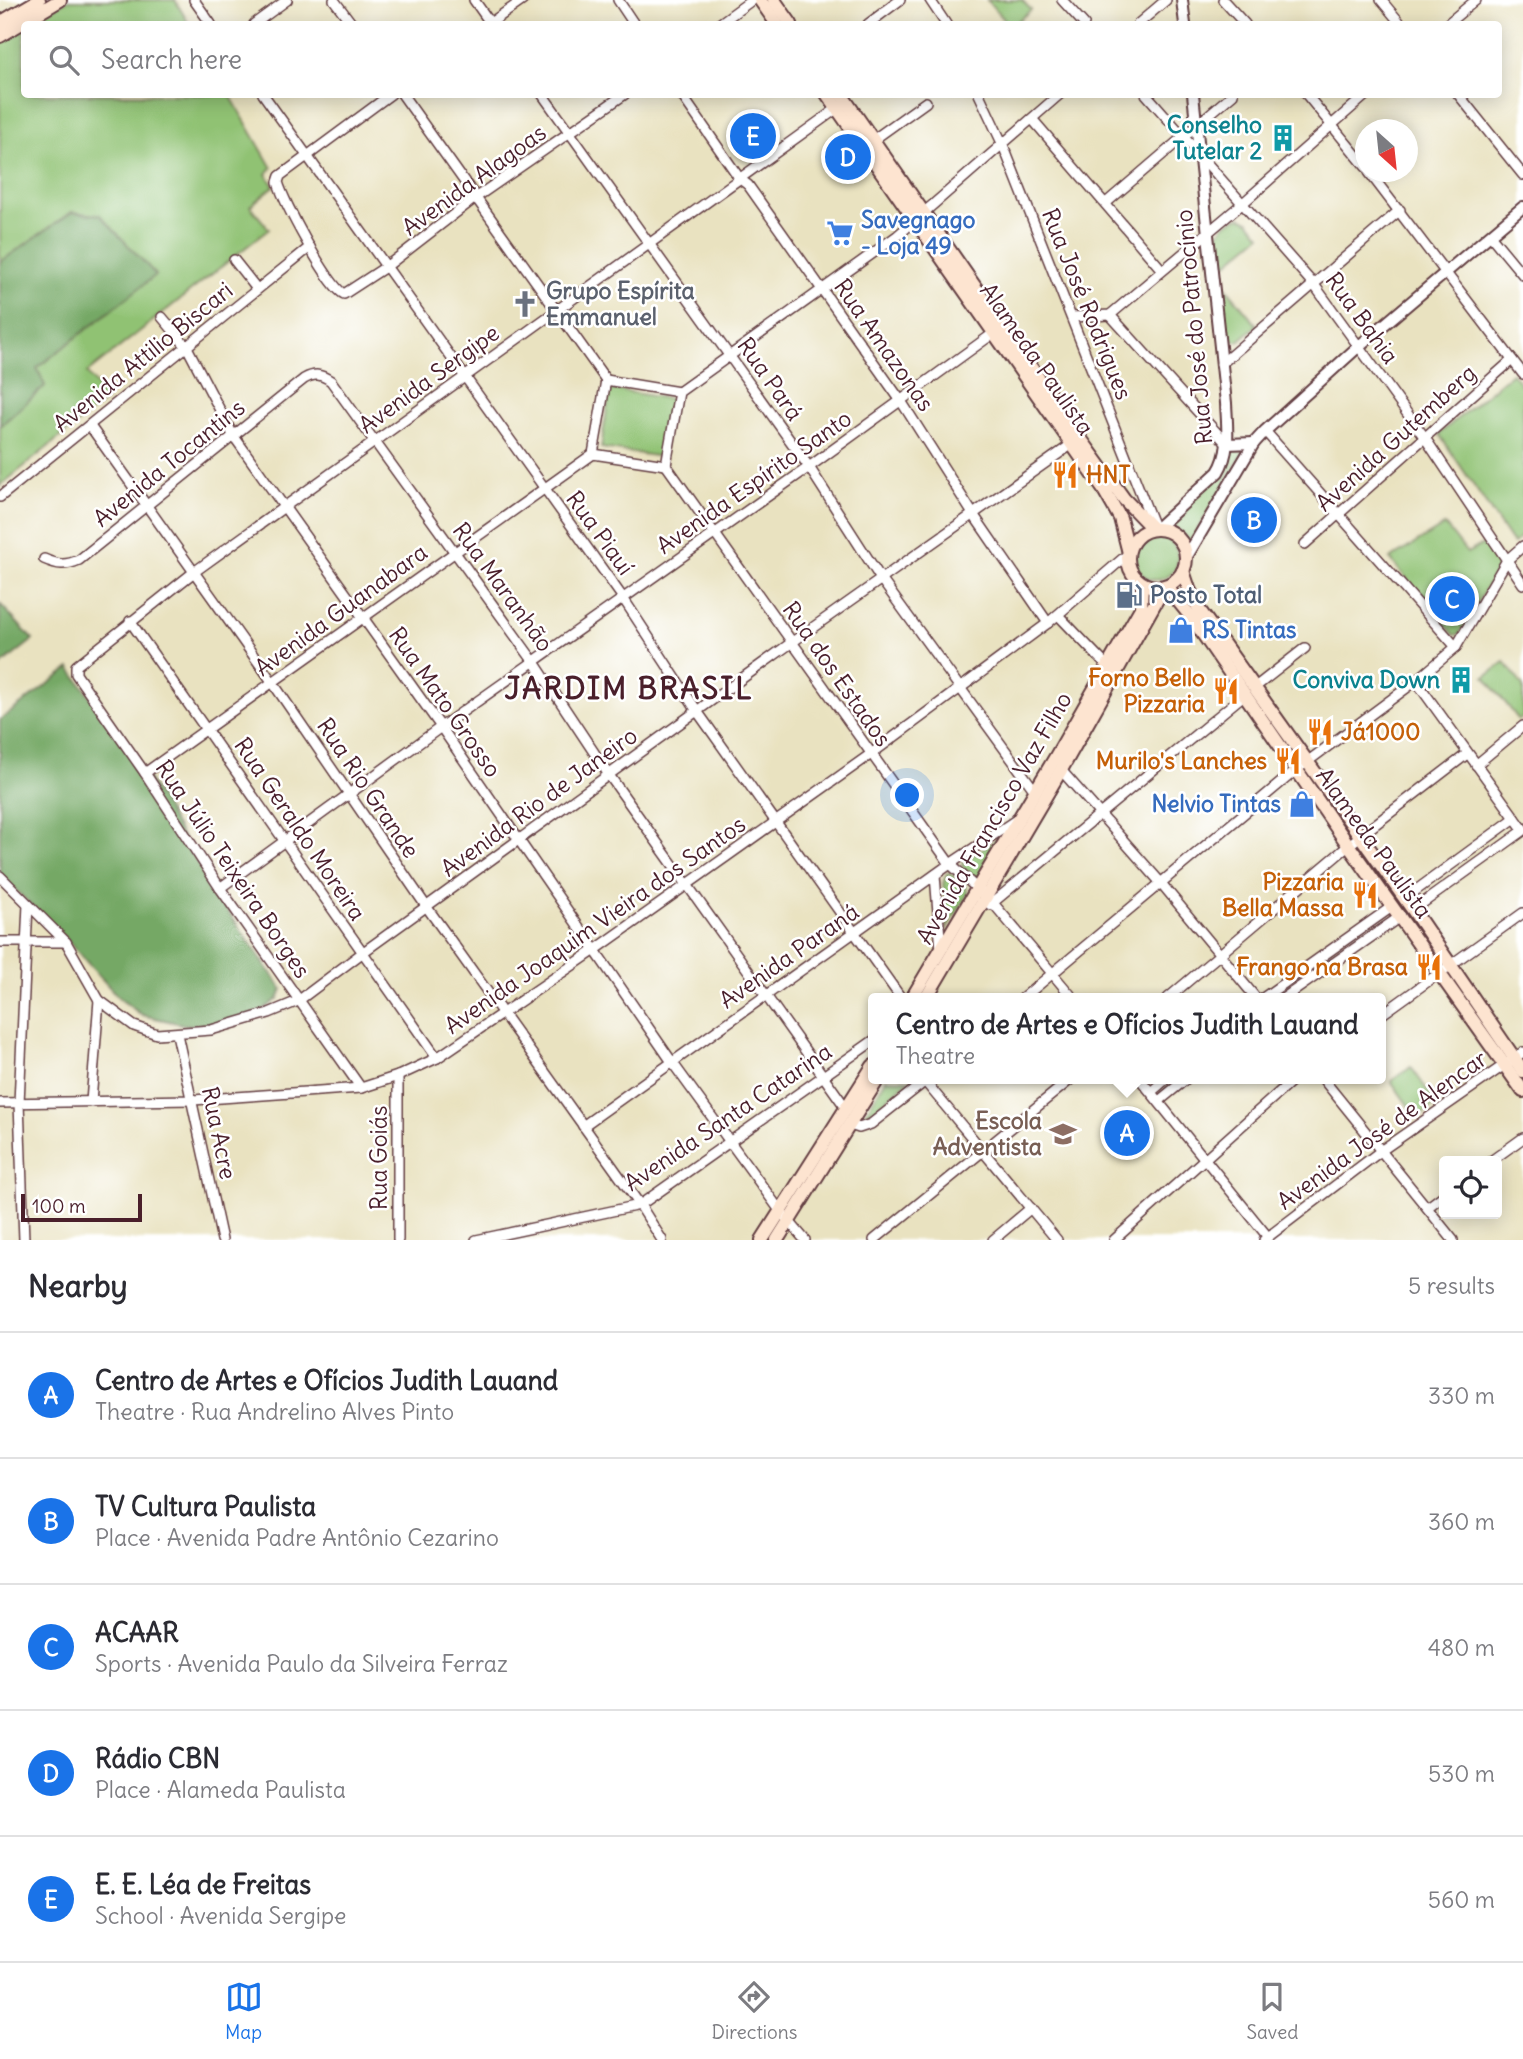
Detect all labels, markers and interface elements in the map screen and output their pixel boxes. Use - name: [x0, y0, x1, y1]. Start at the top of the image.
- search box: [21, 21, 1502, 98]
- icon: search: [45, 41, 83, 79]
- text: Search here: [101, 43, 242, 76]
- pin: E: [730, 110, 776, 162]
- place label: Conselho Tutelar 2: [1167, 110, 1262, 165]
- street label: Avenida Alagoas: [396, 118, 551, 242]
- north arrow: [1355, 119, 1418, 182]
- building icon: Conselho Tutelar 2: [1268, 123, 1298, 153]
- pin: D: [825, 131, 871, 183]
- street label: Rua José Rodrigues: [1036, 204, 1139, 404]
- place label: Savegnago - Loja 49: [861, 205, 975, 260]
- street label: Rua José do Patrocínio: [1169, 208, 1218, 446]
- supermarket icon: Savegnago - Loja 49: [825, 218, 855, 248]
- street label: Rua Bahia: [1319, 266, 1405, 369]
- street label: Rua Amazonas: [828, 273, 941, 417]
- street label: Avenida Attilio Biscari: [47, 275, 238, 438]
- place label: Grupo Espírita Emmanuel: [546, 276, 695, 331]
- street label: Alameda Paulista: [974, 277, 1101, 440]
- church icon: Grupo Espírita Emmanuel: [510, 289, 540, 319]
- street label: Avenida Sergipe: [353, 318, 505, 439]
- street label: Rua Pará: [731, 331, 810, 426]
- street label: Avenida Gutemberg: [1309, 358, 1482, 517]
- street label: Avenida Tocantins: [87, 393, 250, 533]
- street label: Avenida Espírito Santo: [651, 403, 857, 560]
- restaurant icon: HNT: [1050, 460, 1080, 490]
- place label: HNT: [1086, 460, 1130, 489]
- street label: Rua Piauí: [560, 485, 641, 580]
- pin: B: [1231, 494, 1277, 546]
- street label: Rua Maranhão: [447, 516, 560, 657]
- street label: Avenida Guanabara: [249, 537, 433, 682]
- pin: C: [1429, 573, 1475, 625]
- fuel station icon: Posto Total: [1114, 580, 1144, 610]
- place label: Posto Total: [1150, 580, 1262, 609]
- street label: Rua dos Estados: [777, 596, 898, 752]
- shop icon: RS Tintas: [1166, 615, 1196, 645]
- place label: RS Tintas: [1202, 615, 1297, 644]
- street label: Rua Mato Grosso: [383, 621, 508, 782]
- place label: Forno Bello Pizzaria: [1088, 663, 1205, 718]
- place label: Conviva Down: [1292, 665, 1440, 694]
- building icon: Conviva Down: [1446, 665, 1476, 695]
- district label: JARDIM BRASIL: [504, 669, 754, 707]
- restaurant icon: Forno Bello Pizzaria: [1211, 676, 1241, 706]
- street label: Avenida Francisco Vaz Filho: [909, 687, 1078, 949]
- street label: Rua Rio Grande: [311, 712, 426, 863]
- restaurant icon: Já1000: [1305, 717, 1335, 747]
- place label: Já1000: [1341, 717, 1420, 746]
- street label: Avenida Rio de Janeiro: [435, 721, 643, 883]
- street label: Rua Geraldo Moreira: [228, 732, 372, 926]
- place label: Murilo's Lanches: [1096, 746, 1267, 775]
- restaurant icon: Murilo's Lanches: [1273, 746, 1303, 776]
- street label: Rua Júlio Teixeira Borges: [150, 754, 317, 983]
- street label: Alameda Paulista: [1310, 762, 1439, 924]
- your location: [890, 778, 924, 812]
- place label: Nelvio Tintas: [1151, 789, 1281, 818]
- shop icon: Nelvio Tintas: [1287, 789, 1317, 819]
- street label: Avenida Joaquim Vieira dos Santos: [439, 809, 751, 1040]
- place label: Pizzaria Bella Massa: [1222, 867, 1344, 922]
- restaurant icon: Pizzaria Bella Massa: [1350, 880, 1380, 910]
- street label: Avenida Paraná: [713, 897, 864, 1014]
- place label: Frango na Brasa: [1236, 952, 1408, 981]
- restaurant icon: Frango na Brasa: [1414, 952, 1444, 982]
- popup: [868, 993, 1386, 1084]
- text: Centro de Artes e Ofícios Judith Lauand: [896, 1008, 1358, 1041]
- street label: Avenida Santa Catarina: [618, 1036, 837, 1197]
- text: Theatre: [896, 1041, 975, 1070]
- street label: Avenida José de Alencar: [1271, 1043, 1493, 1216]
- street label: Rua Acre: [196, 1084, 243, 1182]
- street label: Rua Goiás: [364, 1106, 393, 1210]
- place label: Escola Adventista: [933, 1106, 1042, 1161]
- pin: A: [1104, 1107, 1150, 1159]
- school or university icon: Escola Adventista: [1048, 1119, 1078, 1149]
- map controls: [1439, 1156, 1502, 1219]
- button: locate: [1439, 1156, 1502, 1219]
- scale bar: [21, 1191, 142, 1223]
- text: 100 m: [32, 1194, 86, 1218]
- text: Nearby: [28, 1267, 128, 1305]
- text: 5 results: [1408, 1271, 1495, 1300]
- text: Centro de Artes e Ofícios Judith Lauand: [95, 1364, 558, 1397]
- text: A: [44, 1381, 58, 1410]
- text: 330 m: [1428, 1381, 1495, 1410]
- text: Theatre · Rua Andrelino Alves Pinto: [95, 1397, 454, 1426]
- text: TV Cultura Paulista: [95, 1490, 316, 1523]
- text: B: [43, 1507, 59, 1536]
- text: 360 m: [1428, 1507, 1495, 1536]
- text: Place · Avenida Padre Antônio Cezarino: [95, 1523, 499, 1552]
- text: ACAAR: [95, 1616, 179, 1649]
- text: C: [43, 1633, 59, 1662]
- text: 480 m: [1428, 1633, 1495, 1662]
- text: Sports · Avenida Paulo da Silveira Ferraz: [95, 1649, 508, 1678]
- text: Rádio CBN: [95, 1742, 220, 1775]
- text: D: [43, 1759, 59, 1788]
- text: 530 m: [1428, 1759, 1495, 1788]
- text: Place · Alameda Paulista: [95, 1775, 346, 1804]
- text: E. E. Léa de Freitas: [95, 1868, 311, 1901]
- text: E: [44, 1885, 58, 1914]
- text: 560 m: [1428, 1885, 1495, 1914]
- text: School · Avenida Sergipe: [95, 1901, 346, 1930]
- tab: Map: [225, 1978, 263, 2044]
- tab: Directions: [712, 1978, 797, 2044]
- tab: Saved: [1246, 1978, 1298, 2044]

